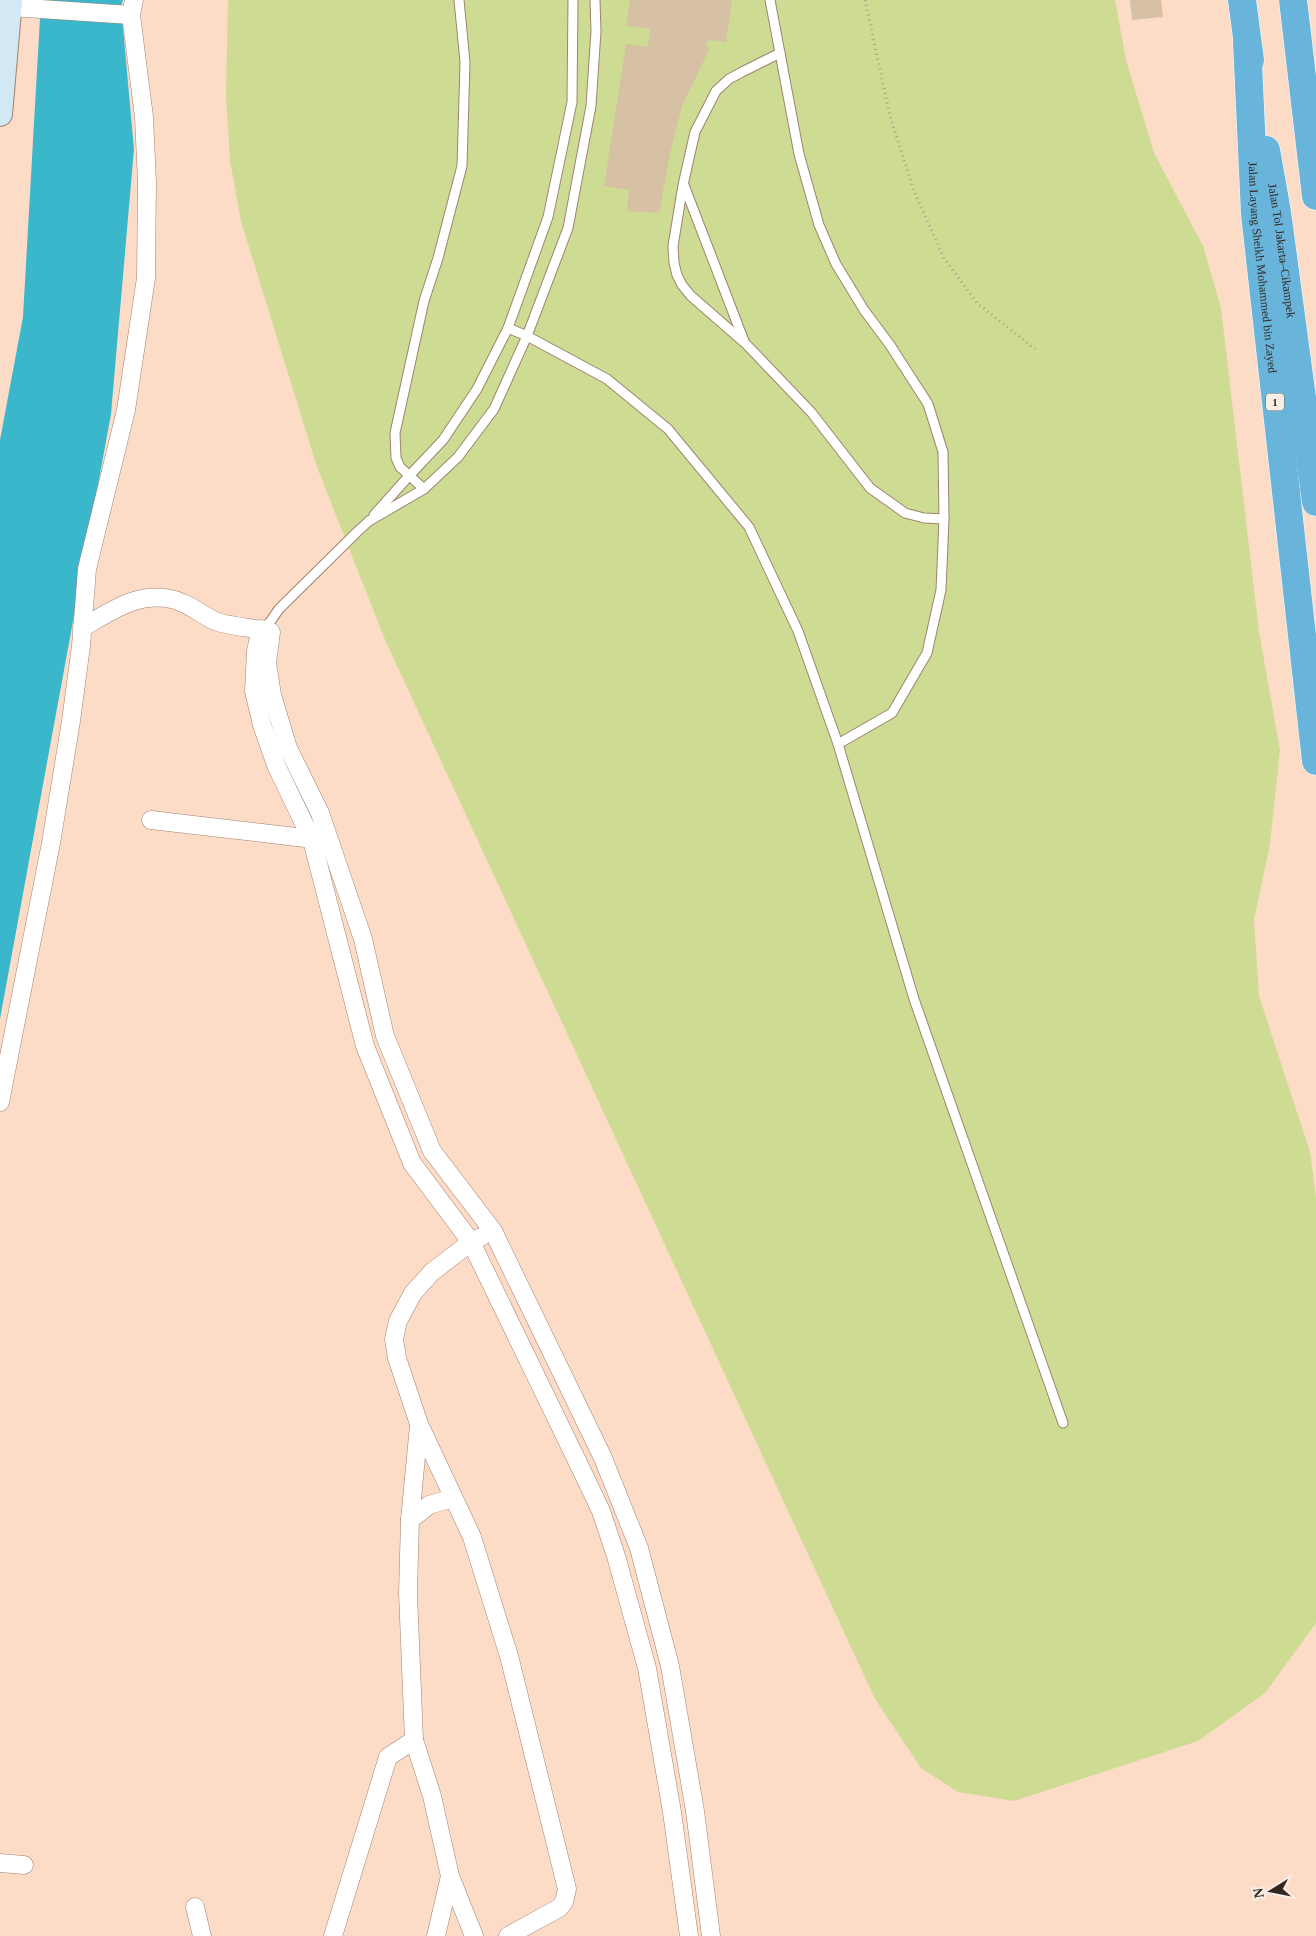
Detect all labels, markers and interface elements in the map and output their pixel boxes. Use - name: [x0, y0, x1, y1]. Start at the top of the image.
- street label: Jalan Layang Sheikh Mohammed bin Zayed: [1246, 161, 1280, 374]
- street label: Jalan Tol Jakarta–Cikampek: [1265, 182, 1298, 319]
- road number: 1: [1266, 394, 1284, 411]
- north arrow: [1246, 1866, 1296, 1916]
- text: N: [1250, 1887, 1267, 1899]

